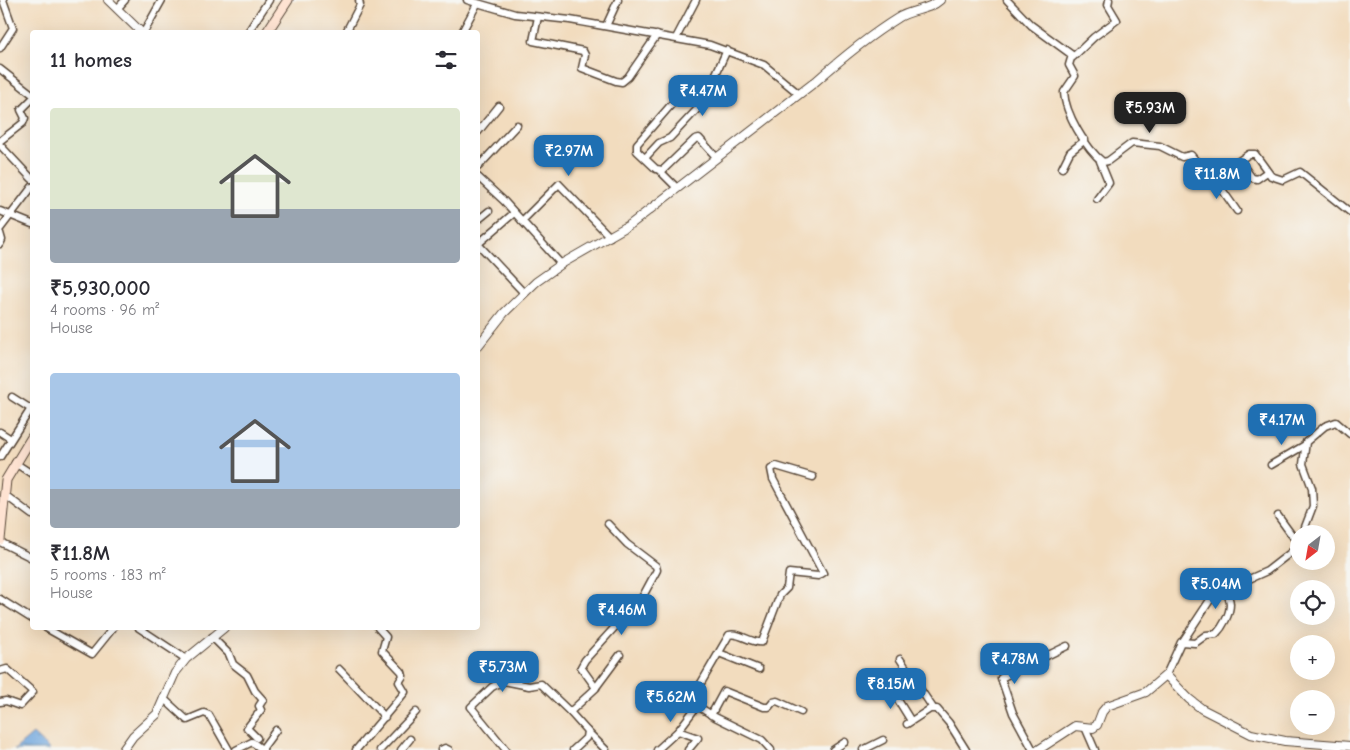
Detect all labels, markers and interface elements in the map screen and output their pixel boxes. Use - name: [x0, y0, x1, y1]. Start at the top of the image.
- icon: filters: [432, 46, 460, 74]
- text: 11 homes: [50, 48, 132, 72]
- pin: ₹4.47M: [662, 74, 744, 117]
- text: ₹4.47M: [679, 82, 727, 100]
- pin: ₹5.93M: [1109, 92, 1191, 134]
- text: ₹5.93M: [1125, 99, 1175, 117]
- pin: ₹2.97M: [528, 134, 610, 177]
- icon: home: [210, 141, 300, 231]
- text: ₹2.97M: [545, 142, 593, 160]
- pin: ₹11.8M: [1176, 158, 1258, 200]
- text: ₹11.8M: [1194, 165, 1240, 183]
- text: ₹5,930,000: [50, 276, 151, 300]
- text: 4 rooms · 96 m²: [50, 301, 159, 319]
- text: House: [50, 319, 93, 337]
- pin: ₹4.17M: [1241, 404, 1323, 446]
- icon: home: [210, 406, 300, 496]
- text: ₹4.17M: [1259, 411, 1305, 429]
- north arrow: [1290, 525, 1335, 570]
- map controls: [1290, 525, 1335, 735]
- text: ₹11.8M: [50, 541, 110, 565]
- text: 5 rooms · 183 m²: [50, 566, 166, 584]
- pin: ₹5.04M: [1175, 568, 1257, 610]
- text: ₹5.04M: [1191, 575, 1241, 593]
- button: locate: [1290, 580, 1335, 625]
- text: House: [50, 584, 93, 602]
- pin: ₹4.46M: [581, 594, 663, 636]
- text: ₹4.46M: [598, 601, 646, 619]
- button: +: [1290, 635, 1335, 680]
- pin: ₹4.78M: [974, 642, 1056, 685]
- pin: ₹5.73M: [462, 650, 544, 693]
- text: ₹4.78M: [991, 650, 1039, 668]
- text: ₹5.73M: [479, 658, 527, 676]
- pin: ₹8.15M: [850, 668, 932, 710]
- text: ₹8.15M: [867, 675, 915, 693]
- pin: ₹5.62M: [630, 680, 712, 723]
- text: ₹5.62M: [646, 688, 696, 706]
- button: −: [1290, 690, 1335, 735]

